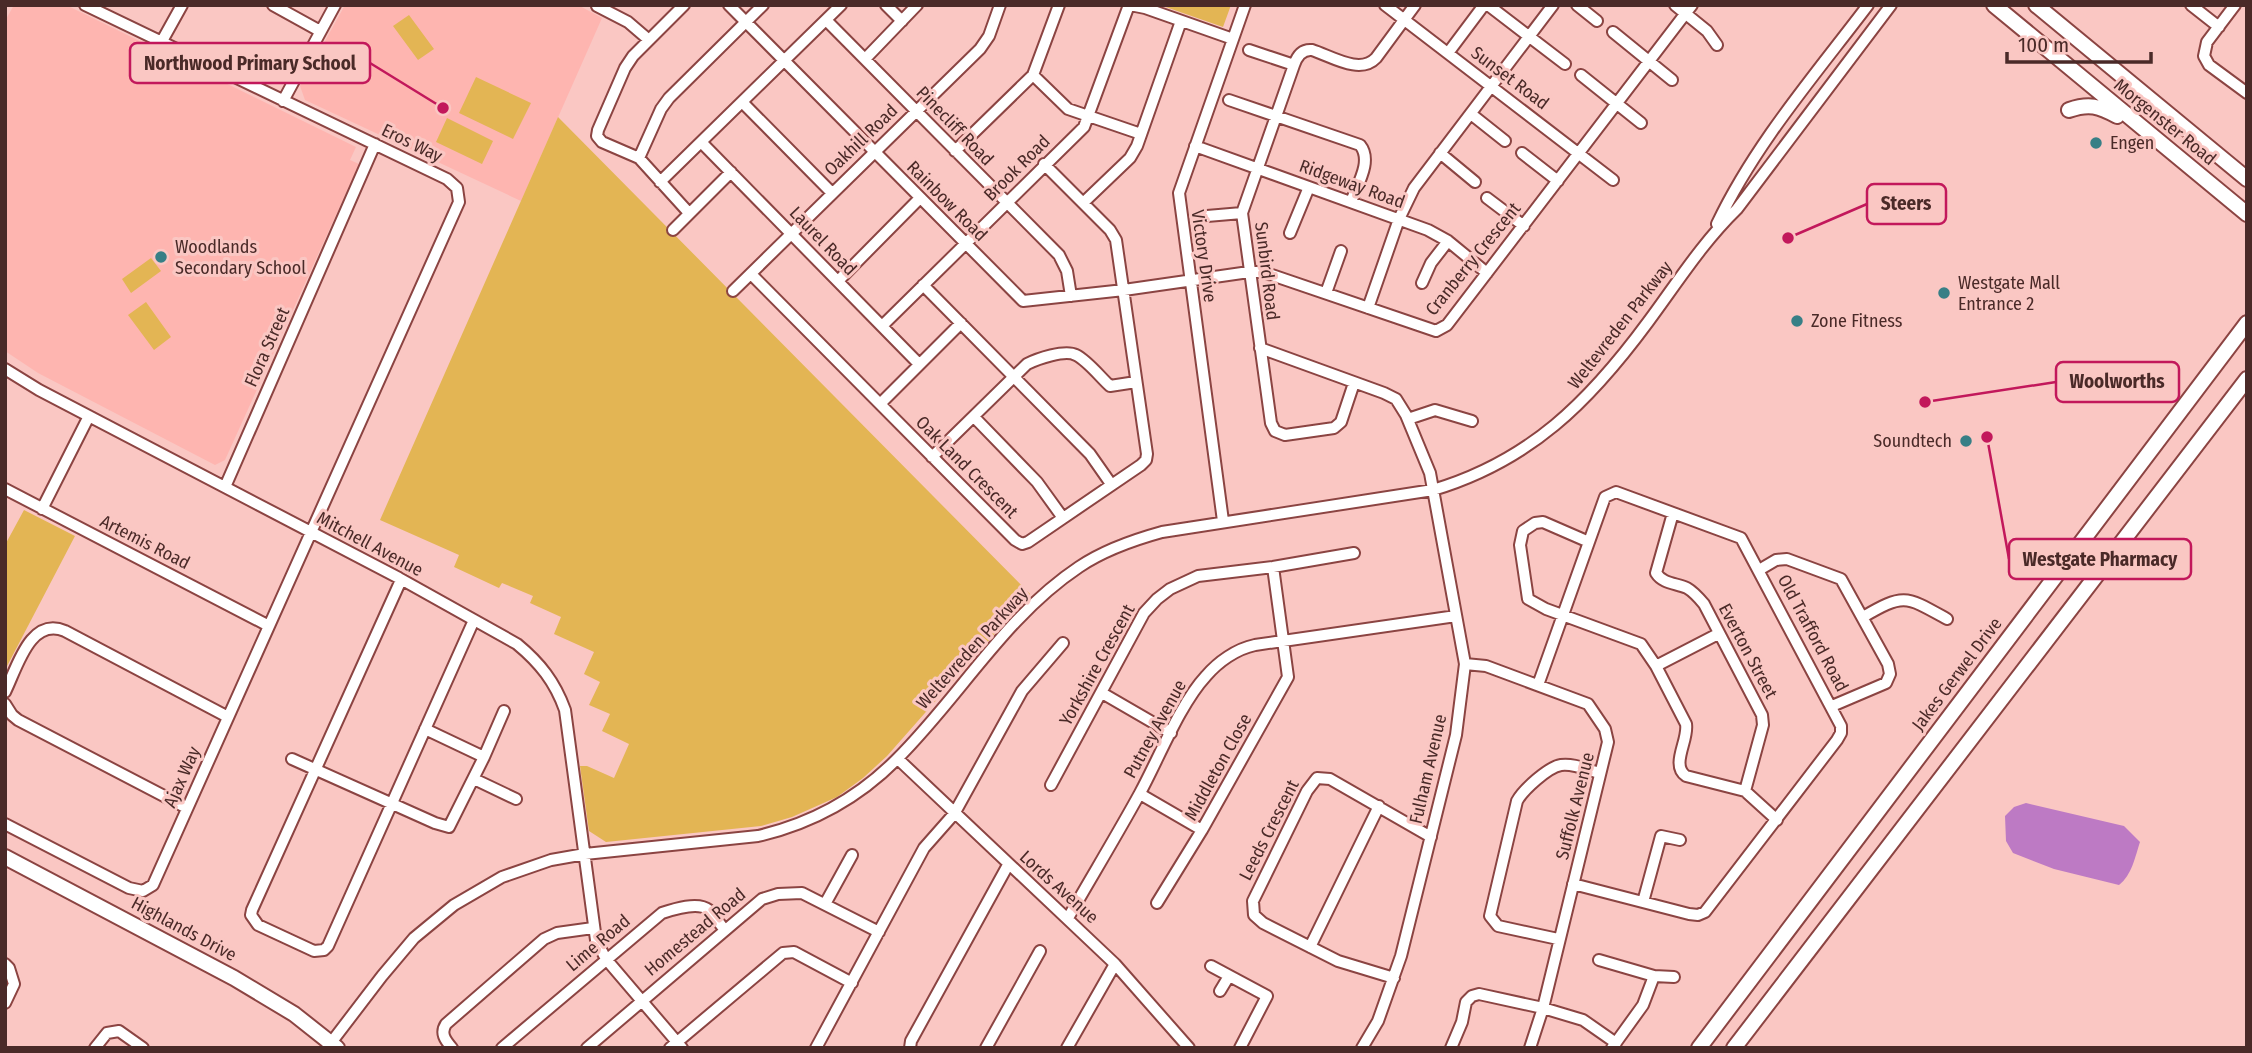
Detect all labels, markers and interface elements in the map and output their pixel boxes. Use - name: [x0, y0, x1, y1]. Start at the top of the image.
- scale bar: [2007, 21, 2150, 65]
- text: 100 m: [2018, 32, 2069, 58]
- street label: Sunset Road: [1467, 42, 1553, 114]
- callout: Northwood Primary School: [130, 43, 370, 83]
- text: Northwood Primary School: [144, 52, 357, 75]
- street label: Morgenster Road: [2110, 74, 2220, 170]
- street label: Pinecliff Road: [912, 82, 998, 170]
- street label: Oakhill Road: [820, 100, 902, 180]
- street label: Eros Way: [378, 119, 446, 167]
- street label: Brook Road: [979, 130, 1055, 206]
- place label: Engen: [2110, 132, 2154, 154]
- marker: Engen: [2088, 135, 2104, 151]
- street label: Ridgeway Road: [1296, 155, 1408, 213]
- street label: Rainbow Road: [902, 156, 992, 246]
- callout: Steers: [1867, 184, 1946, 224]
- text: Steers: [1881, 192, 1932, 215]
- street label: Cranberry Crescent: [1421, 198, 1525, 320]
- street label: Laurel Road: [785, 202, 861, 280]
- street label: Victory Drive: [1187, 208, 1221, 304]
- street label: Sunbird Road: [1250, 221, 1284, 321]
- place label: Woodlands Secondary School: [175, 236, 306, 279]
- marker: Woodlands Secondary School: [153, 249, 169, 265]
- street label: Weltevreden Parkway: [1563, 257, 1677, 393]
- place label: Westgate Mall Entrance 2: [1958, 272, 2060, 315]
- marker: Westgate Mall Entrance 2: [1936, 285, 1952, 301]
- street label: Flora Street: [240, 304, 294, 390]
- place label: Zone Fitness: [1811, 310, 1903, 332]
- marker: Zone Fitness: [1789, 313, 1805, 329]
- callout: Woolworths: [2056, 362, 2179, 402]
- text: Woolworths: [2069, 370, 2165, 393]
- street label: Oak Land Crescent: [911, 411, 1023, 523]
- place label: Soundtech: [1873, 430, 1952, 452]
- marker: Soundtech: [1958, 433, 1974, 449]
- street label: Mitchell Avenue: [313, 507, 427, 581]
- street label: Artemis Road: [96, 510, 194, 574]
- callout: Westgate Pharmacy: [2009, 539, 2191, 579]
- text: Westgate Pharmacy: [2023, 548, 2178, 571]
- street label: Old Trafford Road: [1773, 571, 1853, 695]
- street label: Weltevreden Parkway: [911, 583, 1033, 713]
- street label: Yorkshire Crescent: [1055, 600, 1139, 730]
- street label: Everton Street: [1714, 600, 1782, 702]
- street label: Jakes Gerwel Drive: [1907, 613, 2007, 735]
- street label: Putney Avenue: [1119, 676, 1191, 782]
- street label: Middleton Close: [1180, 710, 1256, 824]
- street label: Fulham Avenue: [1405, 712, 1451, 826]
- street label: Ajax Way: [159, 743, 205, 811]
- street label: Suffolk Avenue: [1551, 750, 1599, 862]
- street label: Leeds Crescent: [1234, 776, 1304, 884]
- street label: Lords Avenue: [1015, 846, 1103, 928]
- street label: Homestead Road: [640, 883, 750, 981]
- street label: Highlands Drive: [128, 892, 240, 966]
- street label: Lime Road: [562, 910, 634, 976]

